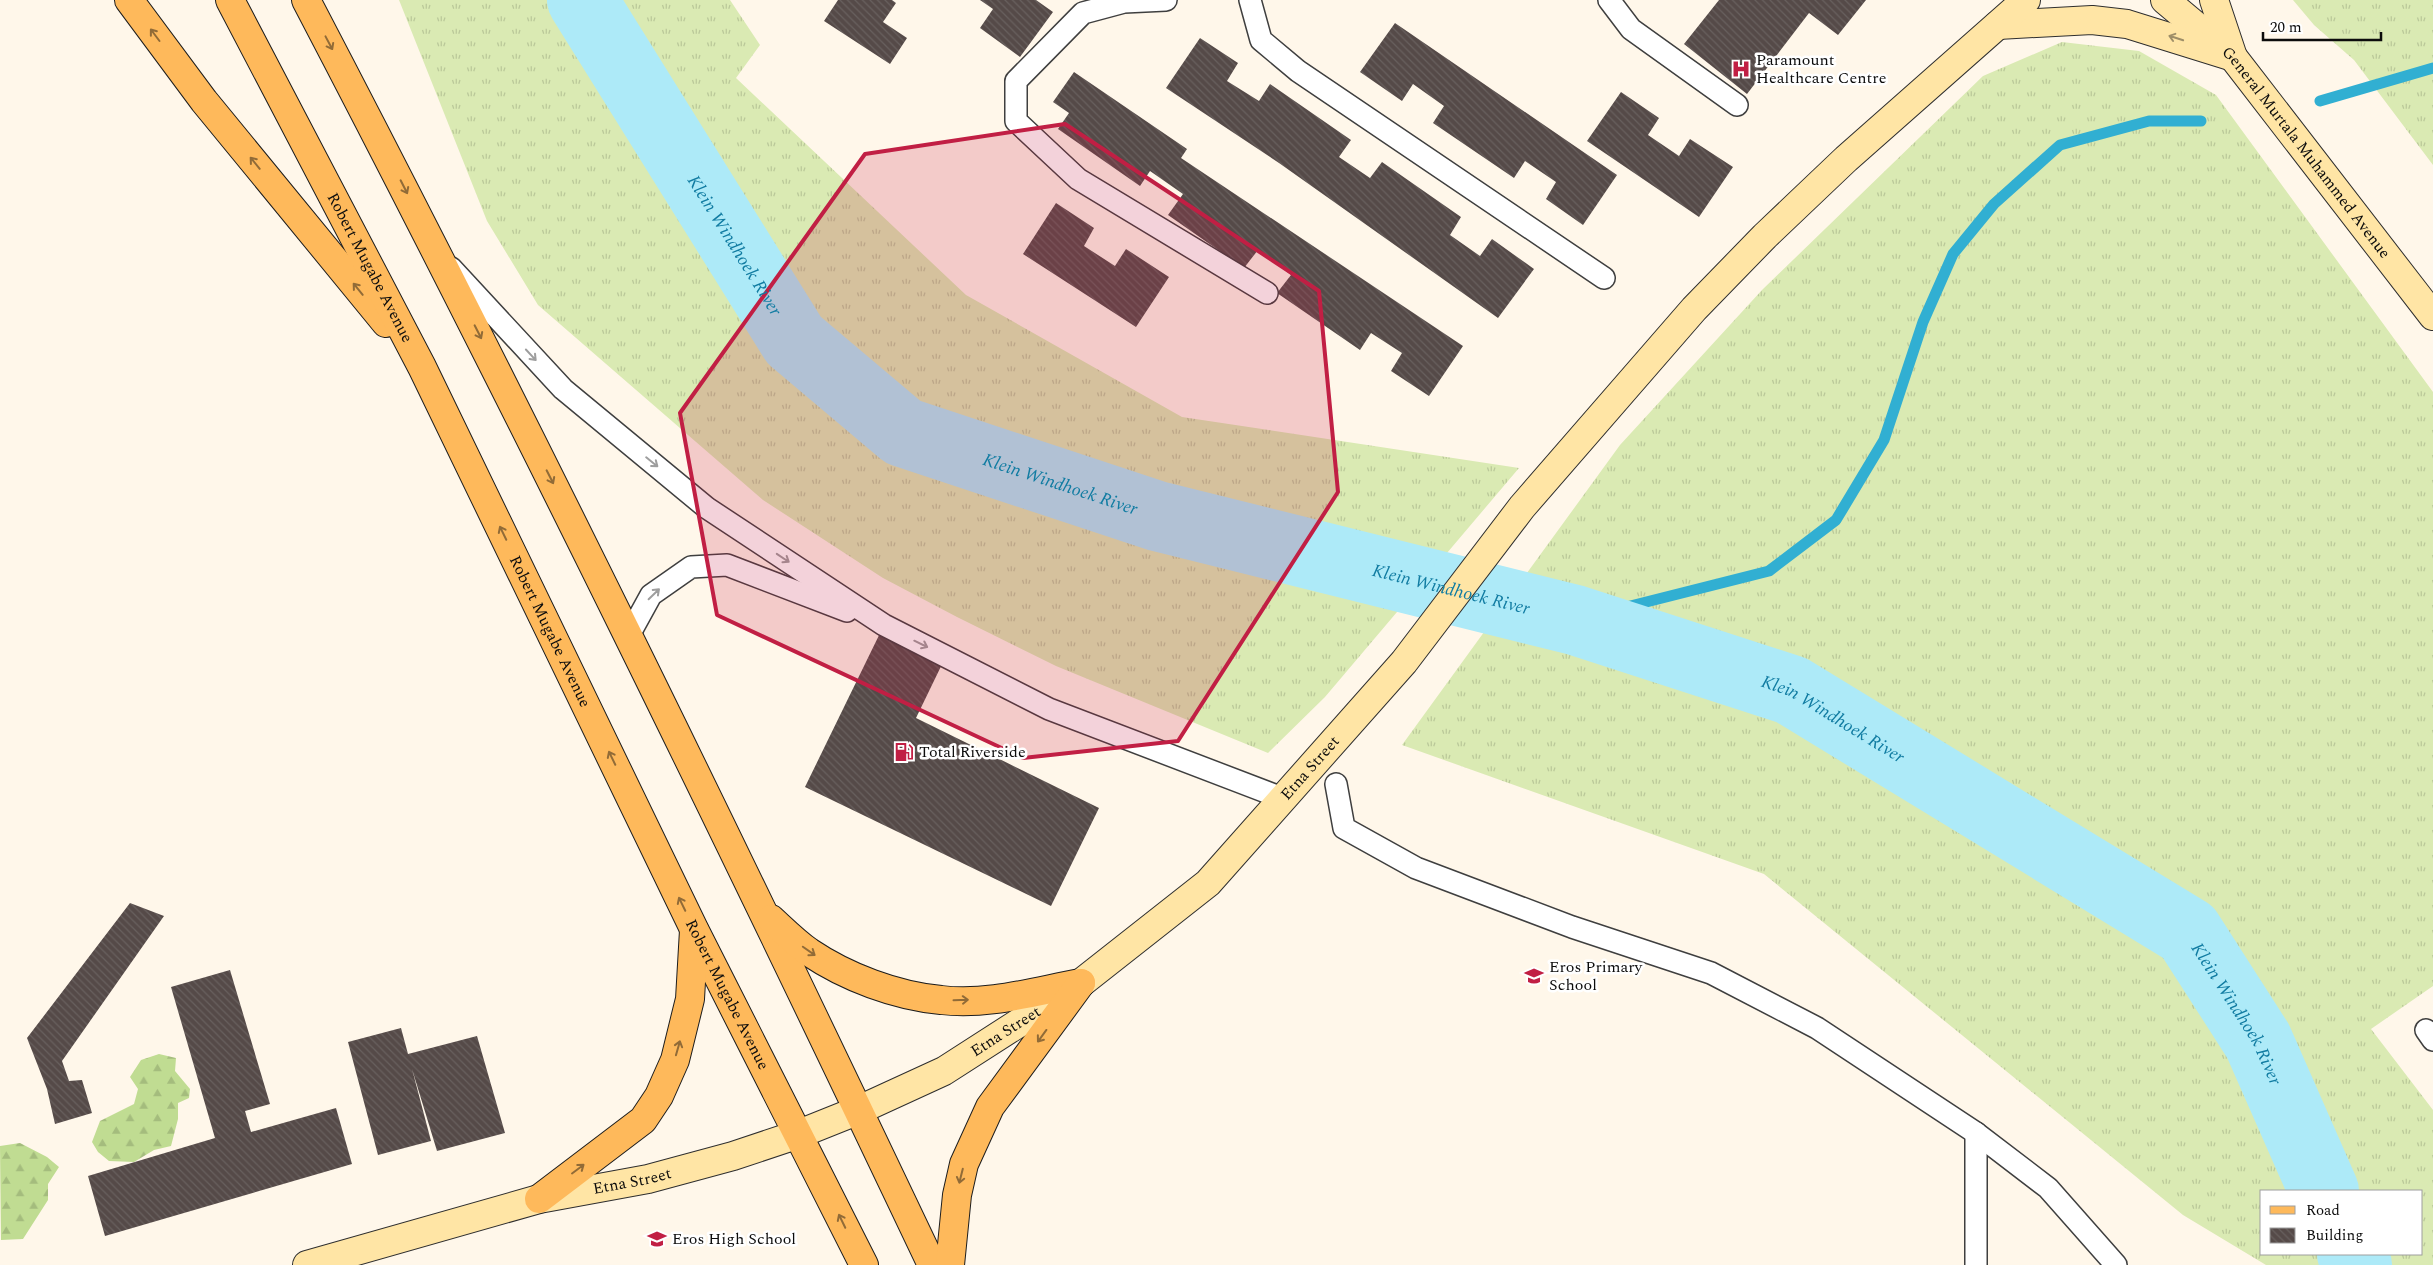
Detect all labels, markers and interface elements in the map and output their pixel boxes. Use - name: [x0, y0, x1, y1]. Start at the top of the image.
- scale bar: [2263, 10, 2380, 42]
- text: 20 m: [2270, 16, 2302, 39]
- one-way arrow: [150, 28, 160, 42]
- one-way arrow: [2169, 33, 2185, 42]
- one-way arrow: [325, 35, 334, 50]
- street label: General Murtala Muhammed Avenue: [2217, 40, 2396, 264]
- place label: Paramount Healthcare Centre: [1756, 48, 1886, 90]
- hospital icon: Paramount Healthcare Centre: [1730, 58, 1752, 80]
- one-way arrow: [249, 156, 260, 169]
- water label: Klein Windhoek River: [681, 170, 790, 322]
- one-way arrow: [399, 180, 409, 195]
- street label: Robert Mugabe Avenue: [321, 188, 419, 347]
- one-way arrow: [352, 282, 363, 295]
- one-way arrow: [474, 324, 483, 339]
- one-way arrow: [525, 348, 537, 361]
- water label: Klein Windhoek River: [979, 446, 1142, 522]
- one-way arrow: [646, 457, 659, 468]
- one-way arrow: [545, 470, 555, 485]
- one-way arrow: [497, 526, 507, 541]
- street label: Robert Mugabe Avenue: [503, 551, 597, 712]
- one-way arrow: [776, 553, 790, 563]
- water label: Klein Windhoek River: [1370, 557, 1534, 622]
- one-way arrow: [648, 588, 661, 600]
- one-way arrow: [914, 639, 929, 649]
- water label: Klein Windhoek River: [1758, 668, 1911, 770]
- street label: Etna Street: [1275, 730, 1346, 806]
- place label: Total Riverside: [919, 740, 1026, 764]
- fuel station icon: Total Riverside: [893, 741, 915, 763]
- one-way arrow: [607, 751, 616, 766]
- one-way arrow: [677, 897, 687, 912]
- street label: Robert Mugabe Avenue: [679, 915, 775, 1074]
- water label: Klein Windhoek River: [2185, 937, 2289, 1090]
- one-way arrow: [802, 946, 816, 956]
- place label: Eros Primary School: [1549, 955, 1644, 997]
- school or university icon: Eros Primary School: [1523, 965, 1545, 987]
- one-way arrow: [952, 995, 969, 1005]
- street label: Etna Street: [966, 1000, 1046, 1063]
- one-way arrow: [1037, 1029, 1047, 1043]
- one-way arrow: [674, 1040, 684, 1056]
- street label: Etna Street: [591, 1161, 674, 1201]
- one-way arrow: [571, 1164, 584, 1175]
- one-way arrow: [956, 1168, 966, 1184]
- legend: [2260, 1190, 2423, 1255]
- text: Road: [2306, 1199, 2340, 1222]
- one-way arrow: [837, 1214, 846, 1229]
- text: Building: [2306, 1224, 2363, 1247]
- place label: Eros High School: [672, 1227, 796, 1251]
- school or university icon: Eros High School: [646, 1228, 668, 1250]

